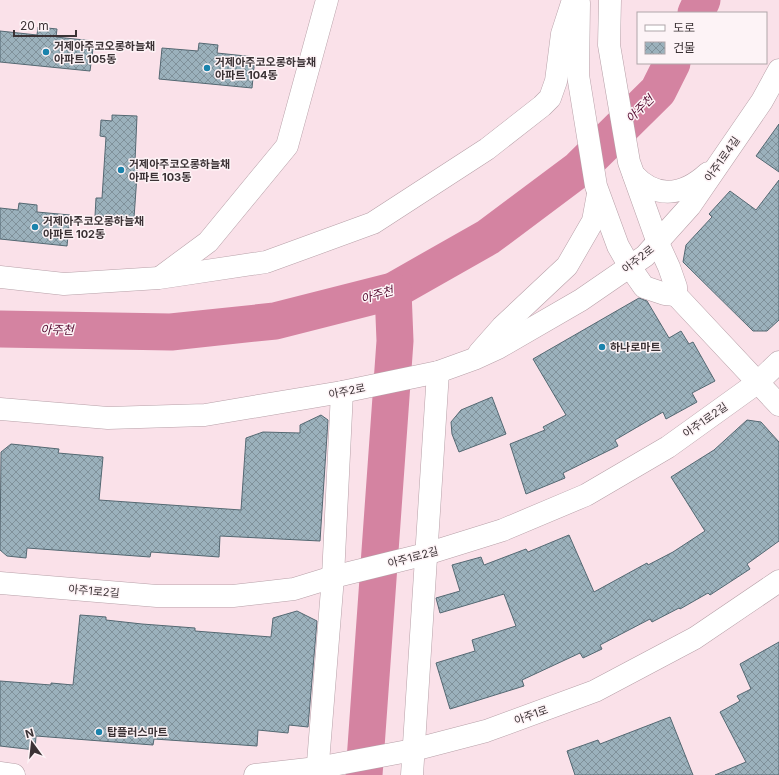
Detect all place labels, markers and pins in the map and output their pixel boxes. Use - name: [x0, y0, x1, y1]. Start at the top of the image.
- place label: 거제아주코오롱하늘채 아파트 105동: [54, 39, 155, 66]
- marker: 거제아주코오롱하늘채 아파트 105동: [41, 47, 51, 57]
- place label: 거제아주코오롱하늘채 아파트 104동: [215, 55, 316, 82]
- marker: 거제아주코오롱하늘채 아파트 104동: [202, 63, 212, 73]
- place label: 거제아주코오롱하늘채 아파트 103동: [129, 157, 230, 184]
- marker: 거제아주코오롱하늘채 아파트 103동: [116, 165, 126, 175]
- place label: 거제아주코오롱하늘채 아파트 102동: [43, 214, 144, 241]
- marker: 거제아주코오롱하늘채 아파트 102동: [30, 222, 40, 232]
- place label: 하나로마트: [610, 340, 661, 354]
- marker: 하나로마트: [597, 342, 607, 352]
- place label: 탑플러스마트: [107, 725, 168, 739]
- marker: 탑플러스마트: [94, 727, 104, 737]

